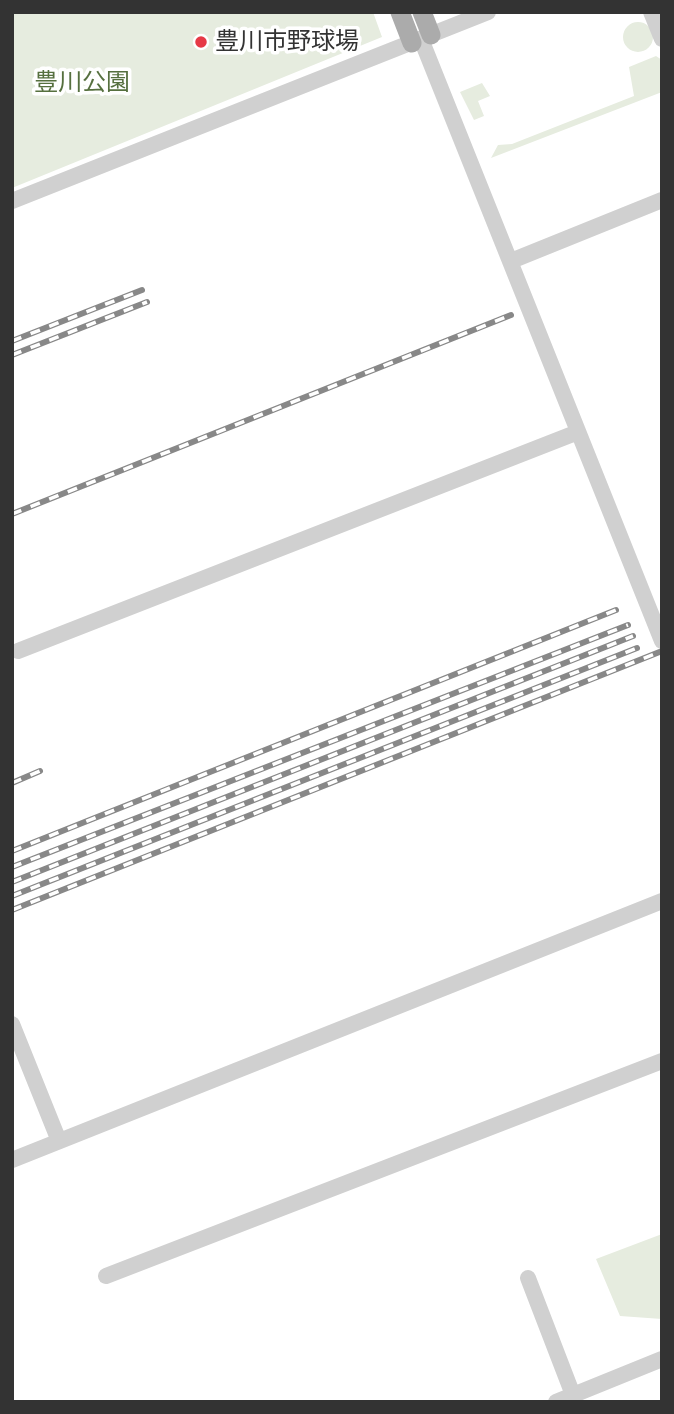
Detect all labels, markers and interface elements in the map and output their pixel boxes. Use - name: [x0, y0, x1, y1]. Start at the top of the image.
- place label: 豊川市野球場: [215, 28, 359, 56]
- marker: 豊川市野球場: [193, 34, 209, 50]
- park label: 豊川公園: [34, 69, 130, 97]

